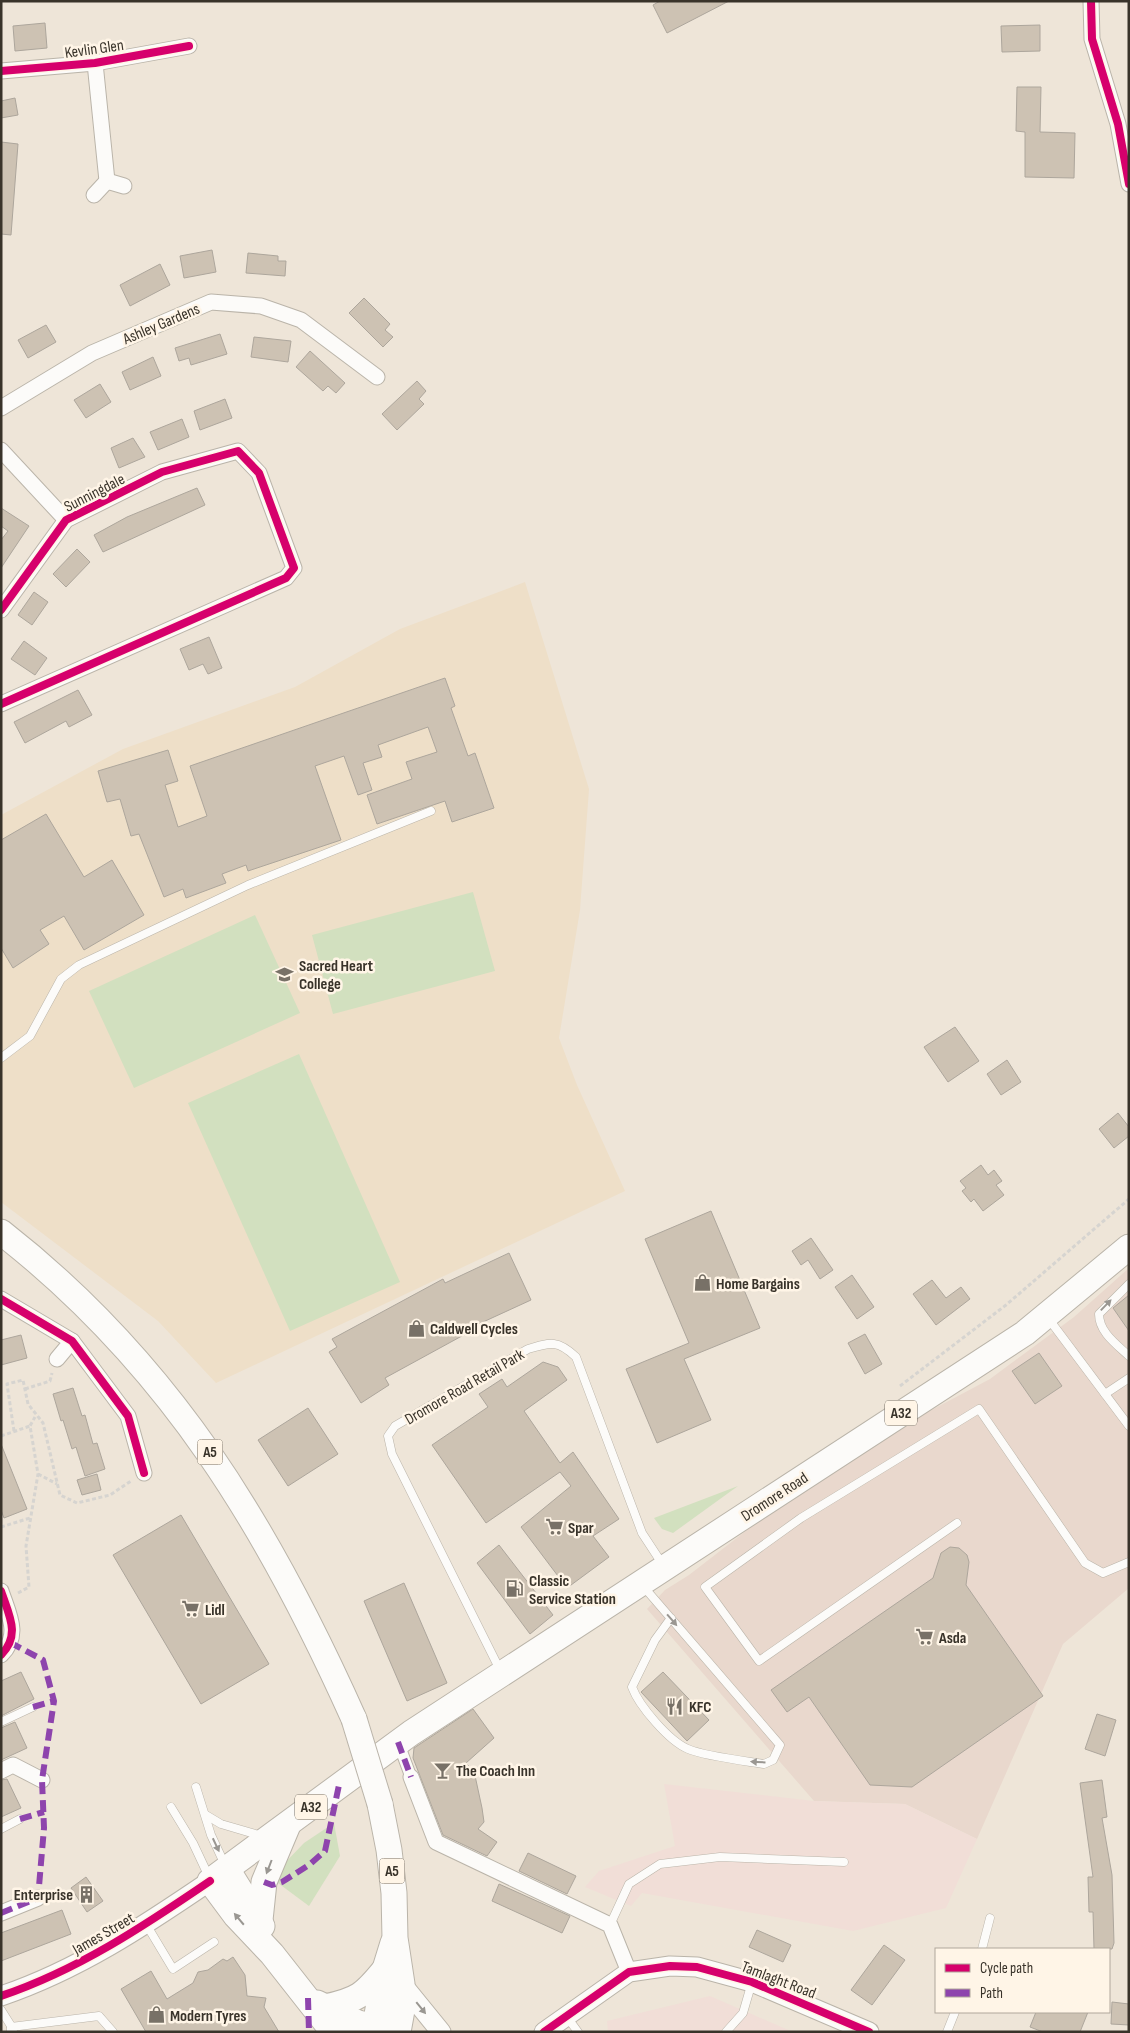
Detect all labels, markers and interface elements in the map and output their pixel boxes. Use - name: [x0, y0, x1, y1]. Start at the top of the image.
- street label: Kevlin Glen: [63, 36, 125, 63]
- street label: Ashley Gardens: [119, 300, 203, 349]
- street label: Sunningdale: [61, 470, 128, 517]
- place label: Sacred Heart College: [299, 957, 373, 994]
- school or university icon: Sacred Heart College: [275, 964, 295, 984]
- shop icon: Home Bargains: [692, 1273, 712, 1293]
- place label: Home Bargains: [716, 1275, 800, 1294]
- one-way arrow: [1100, 1300, 1112, 1312]
- shop icon: Caldwell Cycles: [406, 1318, 426, 1338]
- place label: Caldwell Cycles: [430, 1320, 518, 1339]
- street label: Dromore Road Retail Park: [402, 1345, 528, 1429]
- road number: A32: [885, 1400, 917, 1426]
- road number: A5: [198, 1440, 222, 1464]
- street label: Dromore Road: [738, 1469, 812, 1526]
- supermarket icon: Spar: [544, 1517, 564, 1537]
- place label: Spar: [568, 1519, 594, 1538]
- place label: Classic Service Station: [529, 1572, 616, 1609]
- fuel station icon: Classic Service Station: [505, 1579, 525, 1599]
- supermarket icon: Lidl: [181, 1599, 201, 1619]
- place label: Lidl: [205, 1601, 225, 1620]
- one-way arrow: [666, 1613, 677, 1626]
- supermarket icon: Asda: [915, 1627, 935, 1647]
- place label: Asda: [938, 1629, 966, 1648]
- restaurant icon: KFC: [665, 1696, 685, 1716]
- place label: KFC: [689, 1698, 712, 1717]
- one-way arrow: [750, 1758, 766, 1766]
- bar icon: The Coach Inn: [432, 1760, 452, 1780]
- place label: The Coach Inn: [456, 1762, 535, 1781]
- road number: A32: [295, 1794, 327, 1820]
- one-way arrow: [212, 1838, 220, 1852]
- road number: A5: [380, 1858, 404, 1884]
- one-way arrow: [265, 1860, 273, 1875]
- building icon: Enterprise: [77, 1884, 97, 1904]
- place label: Enterprise: [14, 1886, 73, 1905]
- street label: James Street: [69, 1909, 138, 1960]
- one-way arrow: [233, 1913, 244, 1926]
- legend: [935, 1948, 1110, 2013]
- street label: Tamlaght Road: [738, 1957, 818, 2003]
- text: Cycle path: [980, 1959, 1033, 1978]
- text: Path: [980, 1984, 1003, 2003]
- one-way arrow: [416, 2001, 427, 2014]
- shop icon: Modern Tyres: [146, 2005, 166, 2025]
- place label: Modern Tyres: [170, 2007, 246, 2026]

